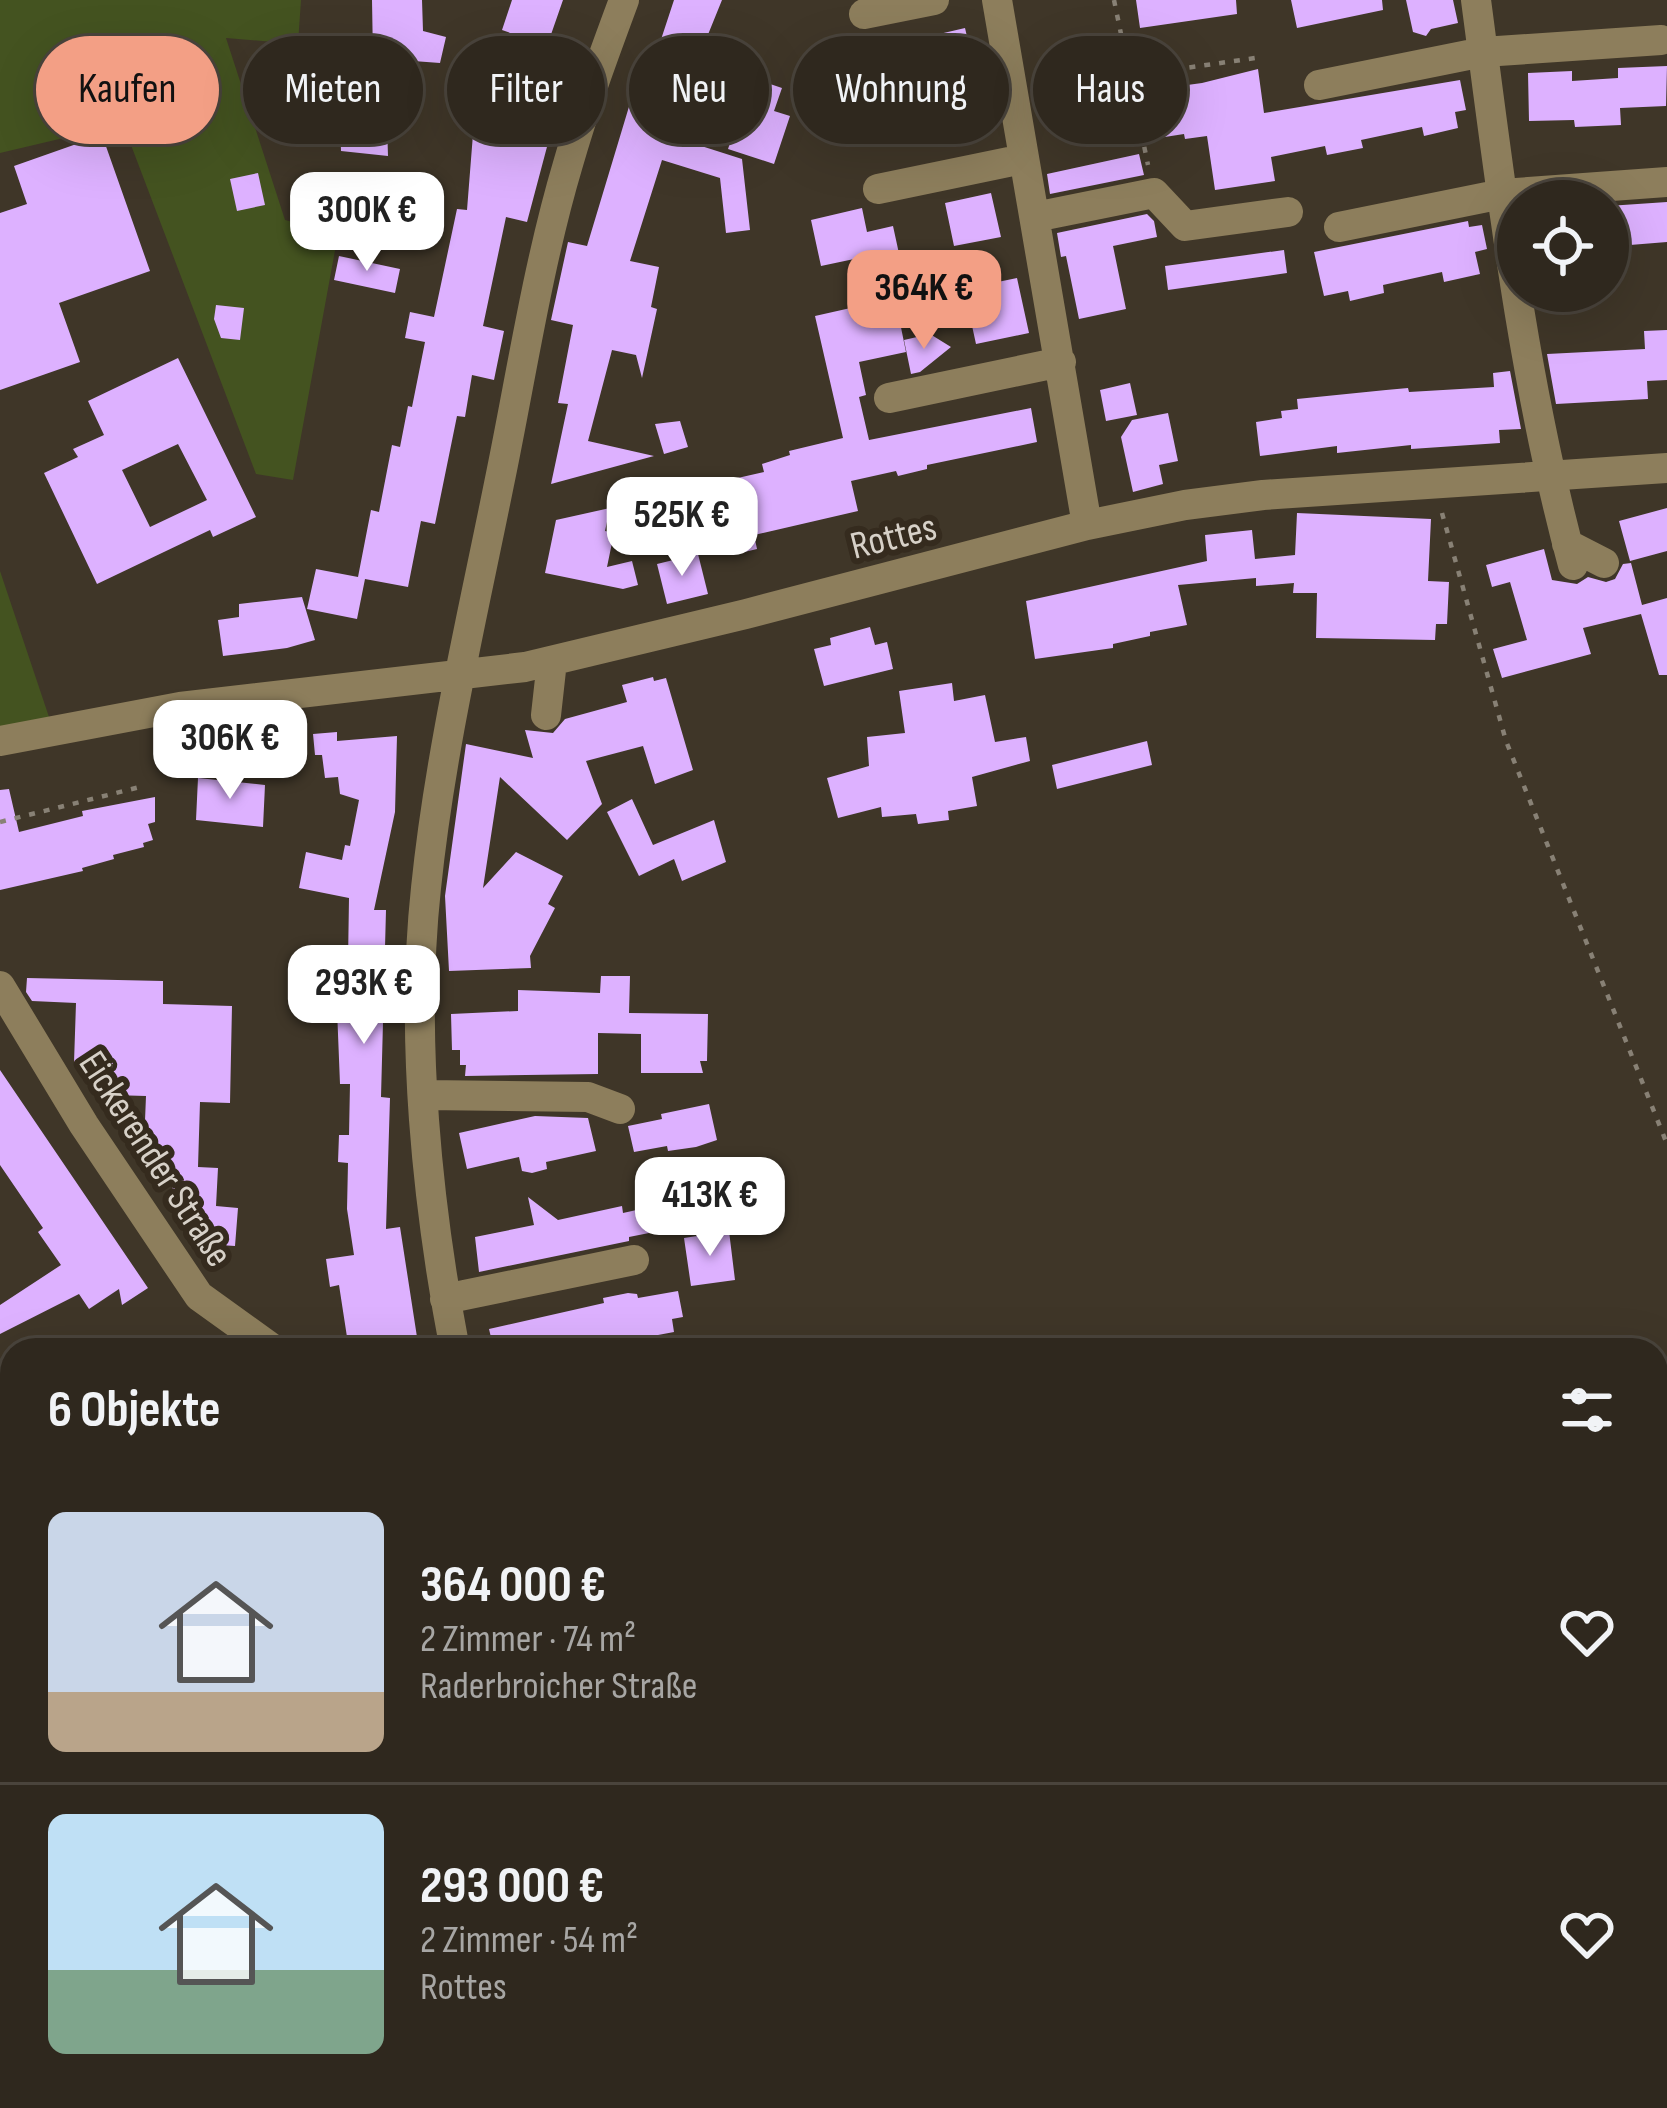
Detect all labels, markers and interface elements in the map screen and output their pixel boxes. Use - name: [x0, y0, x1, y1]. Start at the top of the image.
- chip: Kaufen: [36, 36, 219, 144]
- chip: Mieten: [243, 36, 423, 144]
- chip: Filter: [447, 36, 605, 144]
- chip: Neu: [629, 36, 769, 144]
- chip: Wohnung: [793, 36, 1009, 144]
- chip: Haus: [1033, 36, 1187, 144]
- pin: 300K €: [269, 172, 465, 274]
- map controls: [1497, 180, 1629, 312]
- button: locate: [1497, 180, 1629, 312]
- text: 300K €: [317, 187, 417, 234]
- pin: 364K €: [826, 250, 1022, 352]
- text: 364K €: [874, 265, 974, 312]
- pin: 525K €: [584, 477, 780, 579]
- text: 525K €: [634, 492, 730, 539]
- street label: Rottes: [846, 504, 941, 571]
- pin: 306K €: [132, 700, 328, 802]
- text: 306K €: [180, 715, 280, 762]
- pin: 293K €: [266, 945, 462, 1047]
- text: 293K €: [315, 960, 413, 1007]
- street label: Eickerender Straße: [68, 1043, 242, 1276]
- pin: 413K €: [612, 1157, 808, 1259]
- text: 413K €: [662, 1172, 758, 1219]
- icon: filters: [1554, 1377, 1620, 1443]
- text: 6 Objekte: [48, 1380, 221, 1441]
- text: 364 000 €: [420, 1555, 606, 1616]
- icon: home: [144, 1560, 288, 1704]
- icon: heart: [1554, 1599, 1620, 1665]
- text: 2 Zimmer · 74 m²: [420, 1616, 636, 1663]
- text: Raderbroicher Straße: [420, 1663, 697, 1710]
- text: 293 000 €: [420, 1856, 604, 1917]
- icon: home: [144, 1862, 288, 2006]
- icon: heart: [1554, 1901, 1620, 1967]
- text: 2 Zimmer · 54 m²: [420, 1917, 638, 1964]
- text: Rottes: [420, 1964, 507, 2011]

